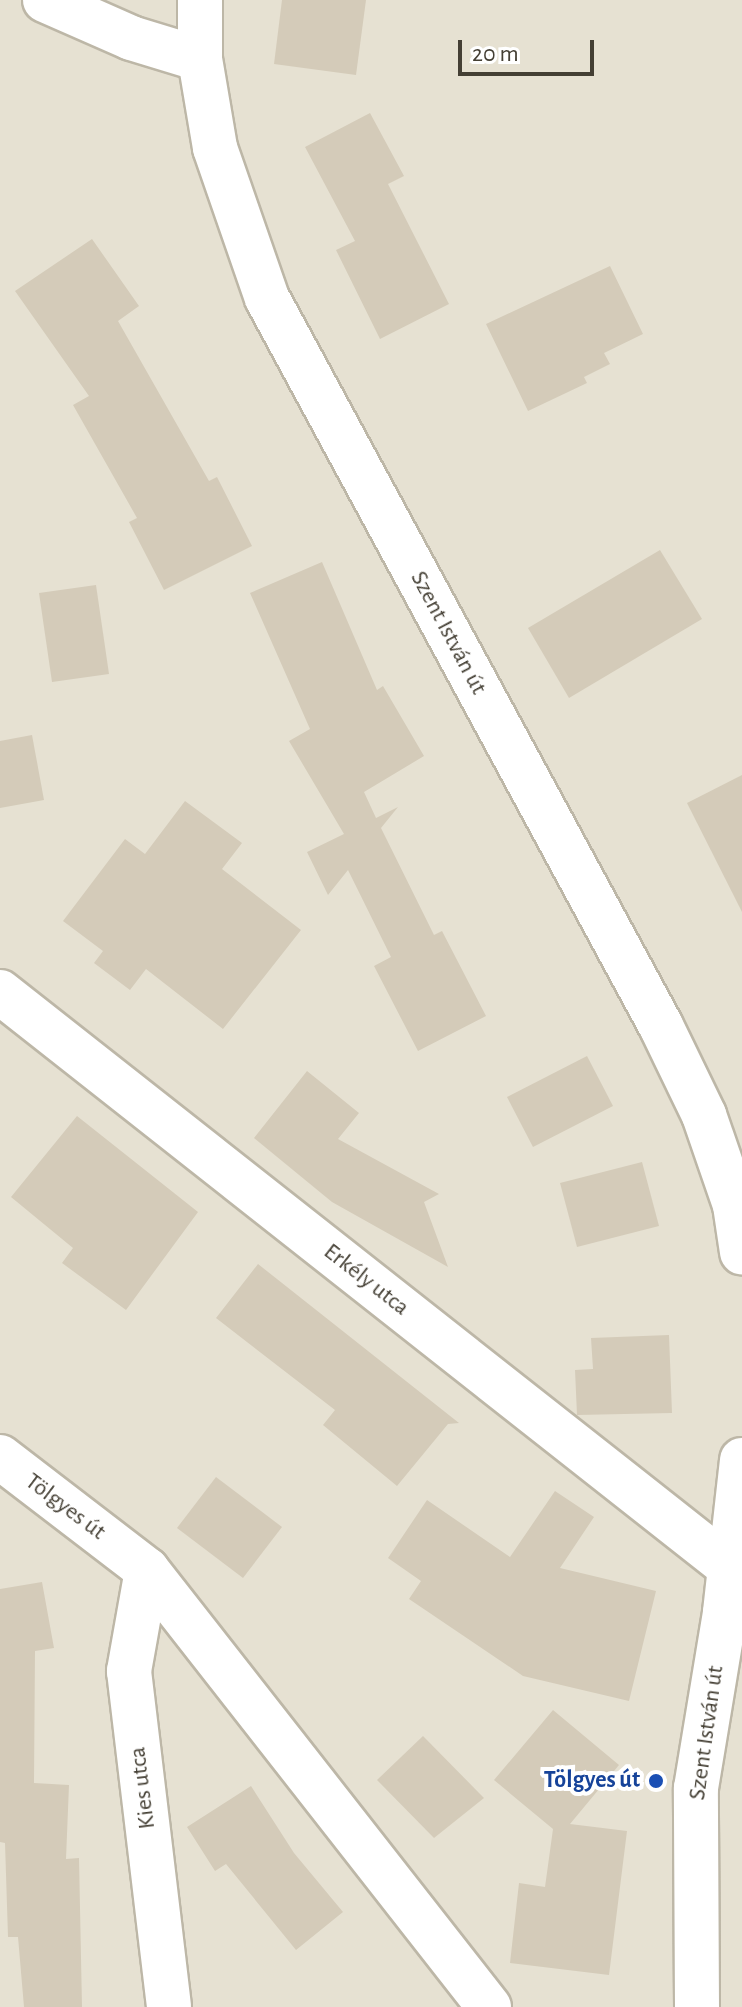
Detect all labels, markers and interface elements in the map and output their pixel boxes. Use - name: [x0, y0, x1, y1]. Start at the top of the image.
- scale bar: [462, 24, 598, 74]
- text: 20 m: [472, 42, 519, 66]
- street label: Szent István út: [404, 567, 492, 699]
- street label: Erkély utca: [318, 1238, 414, 1322]
- street label: Tölgyes út: [19, 1467, 111, 1547]
- street label: Szent István út: [683, 1664, 731, 1802]
- street label: Kies utca: [124, 1745, 162, 1831]
- place label: Tölgyes út: [544, 1767, 640, 1795]
- marker: Tölgyes út: [647, 1772, 665, 1790]

